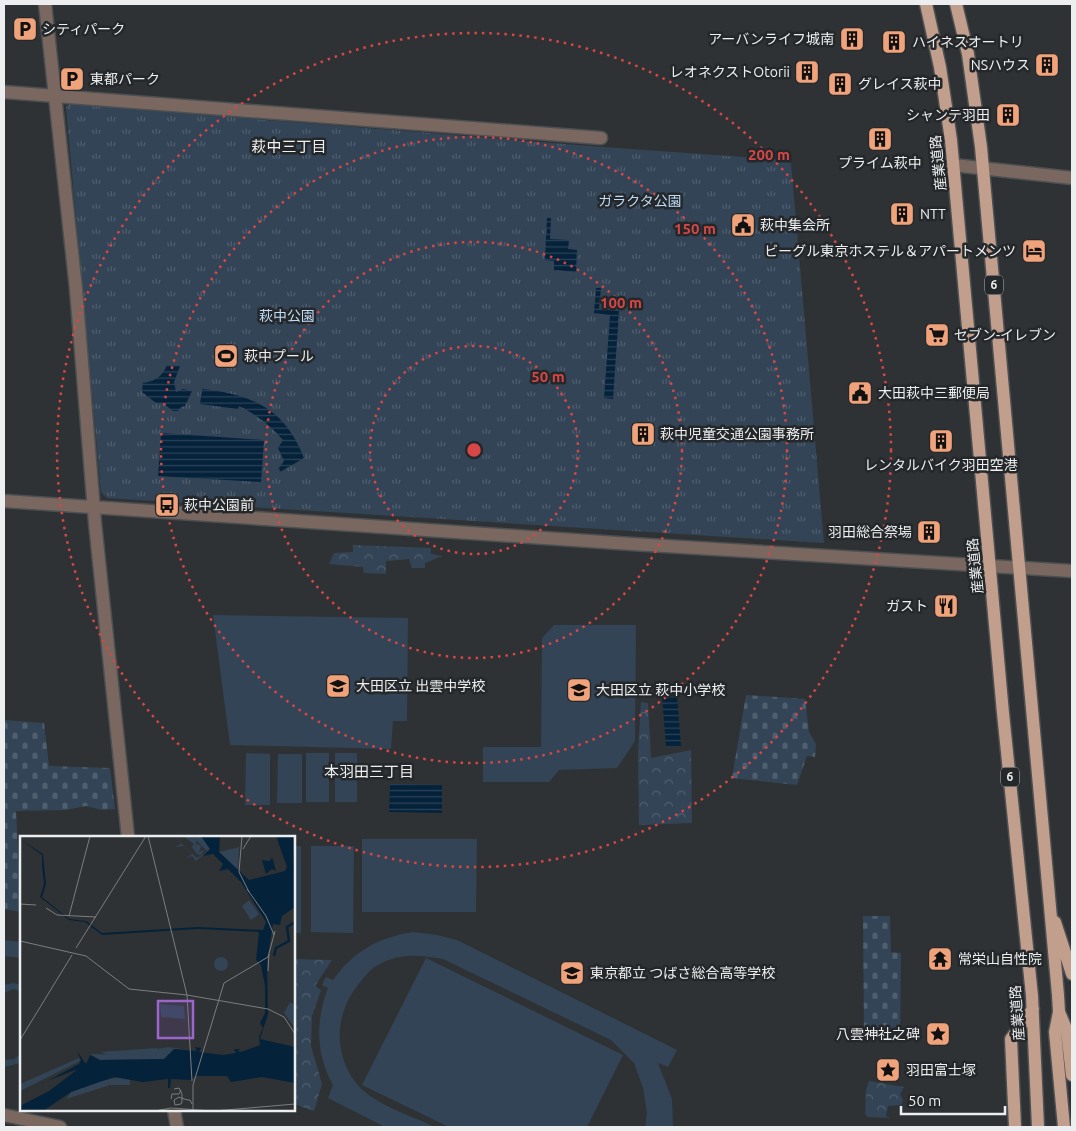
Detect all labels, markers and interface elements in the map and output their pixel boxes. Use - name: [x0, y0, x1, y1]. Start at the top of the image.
- parking icon: シティパーク: [12, 16, 38, 42]
- place label: シティパーク: [42, 21, 125, 37]
- building icon: アーバンライフ城南: [839, 26, 865, 52]
- building icon: ハイネスオートリ: [881, 29, 907, 55]
- place label: アーバンライフ城南: [708, 31, 834, 47]
- place label: ハイネスオートリ: [912, 34, 1024, 50]
- building icon: NSハウス: [1034, 52, 1060, 78]
- place label: NSハウス: [971, 57, 1030, 73]
- building icon: レオネクストOtorii: [794, 59, 820, 85]
- place label: レオネクストOtorii: [670, 64, 790, 80]
- parking icon: 東都パーク: [59, 66, 85, 92]
- place label: 東都パーク: [90, 71, 160, 87]
- building icon: グレイス萩中: [827, 71, 853, 97]
- place label: グレイス萩中: [858, 76, 942, 92]
- building icon: シャンテ羽田: [995, 102, 1021, 128]
- place label: シャンテ羽田: [906, 107, 990, 123]
- building icon: プライム萩中: [867, 126, 893, 152]
- street label: 産業道路: [927, 134, 949, 192]
- district label: 萩中三丁目: [251, 138, 327, 155]
- text: 200 m: [748, 146, 790, 163]
- place label: プライム萩中: [838, 155, 922, 171]
- park label: ガラクタ公園: [598, 193, 682, 209]
- building icon: NTT: [889, 201, 915, 227]
- place label: NTT: [920, 206, 946, 222]
- public building icon: 萩中集会所: [730, 212, 756, 238]
- place label: 萩中集会所: [760, 217, 830, 233]
- text: 150 m: [674, 220, 716, 237]
- hotel icon: ビーグル東京ホステル＆アパートメンツ: [1021, 238, 1047, 264]
- place label: ビーグル東京ホステル＆アパートメンツ: [764, 243, 1016, 259]
- road number: 6: [985, 276, 1003, 294]
- text: 100 m: [600, 294, 642, 311]
- park label: 萩中公園: [259, 308, 315, 324]
- supermarket icon: セブン-イレブン: [924, 322, 950, 348]
- place label: セブン-イレブン: [954, 327, 1056, 343]
- sports icon: 萩中プール: [213, 343, 239, 369]
- place label: 萩中プール: [244, 348, 314, 364]
- text: 50 m: [531, 368, 565, 385]
- public building icon: 大田萩中三郵便局: [847, 380, 873, 406]
- place label: 大田萩中三郵便局: [878, 385, 990, 401]
- building icon: 萩中児童交通公園事務所: [630, 421, 656, 447]
- place label: 萩中児童交通公園事務所: [660, 426, 814, 442]
- building icon: レンタルバイク羽田空港: [928, 428, 954, 454]
- centre of rings: [465, 441, 483, 459]
- place label: レンタルバイク羽田空港: [864, 457, 1018, 473]
- bus stop icon: 萩中公園前: [154, 492, 180, 518]
- place label: 萩中公園前: [184, 497, 254, 513]
- building icon: 羽田総合祭場: [916, 519, 942, 545]
- place label: 羽田総合祭場: [828, 524, 912, 540]
- street label: 産業道路: [964, 537, 986, 595]
- restaurant icon: ガスト: [933, 593, 959, 619]
- place label: ガスト: [886, 598, 928, 614]
- school or university icon: 大田区立 出雲中学校: [325, 673, 351, 699]
- school or university icon: 大田区立 萩中小学校: [566, 677, 592, 703]
- place label: 大田区立 出雲中学校: [356, 678, 485, 694]
- place label: 大田区立 萩中小学校: [596, 682, 725, 698]
- district label: 本羽田三丁目: [324, 763, 414, 780]
- road number: 6: [1001, 768, 1019, 786]
- inset map: [20, 836, 295, 1111]
- temple icon: 常栄山自性院: [927, 946, 953, 972]
- place label: 常栄山自性院: [958, 951, 1042, 967]
- school or university icon: 東京都立 つばさ総合高等学校: [559, 960, 585, 986]
- place label: 東京都立 つばさ総合高等学校: [590, 965, 775, 981]
- street label: 産業道路: [1007, 985, 1027, 1041]
- place icon: 八雲神社之碑: [925, 1021, 951, 1047]
- place label: 八雲神社之碑: [836, 1026, 920, 1042]
- place icon: 羽田富士塚: [875, 1057, 901, 1083]
- place label: 羽田富士塚: [906, 1062, 976, 1078]
- scale bar: [901, 1084, 1005, 1116]
- text: 50 m: [908, 1092, 941, 1109]

